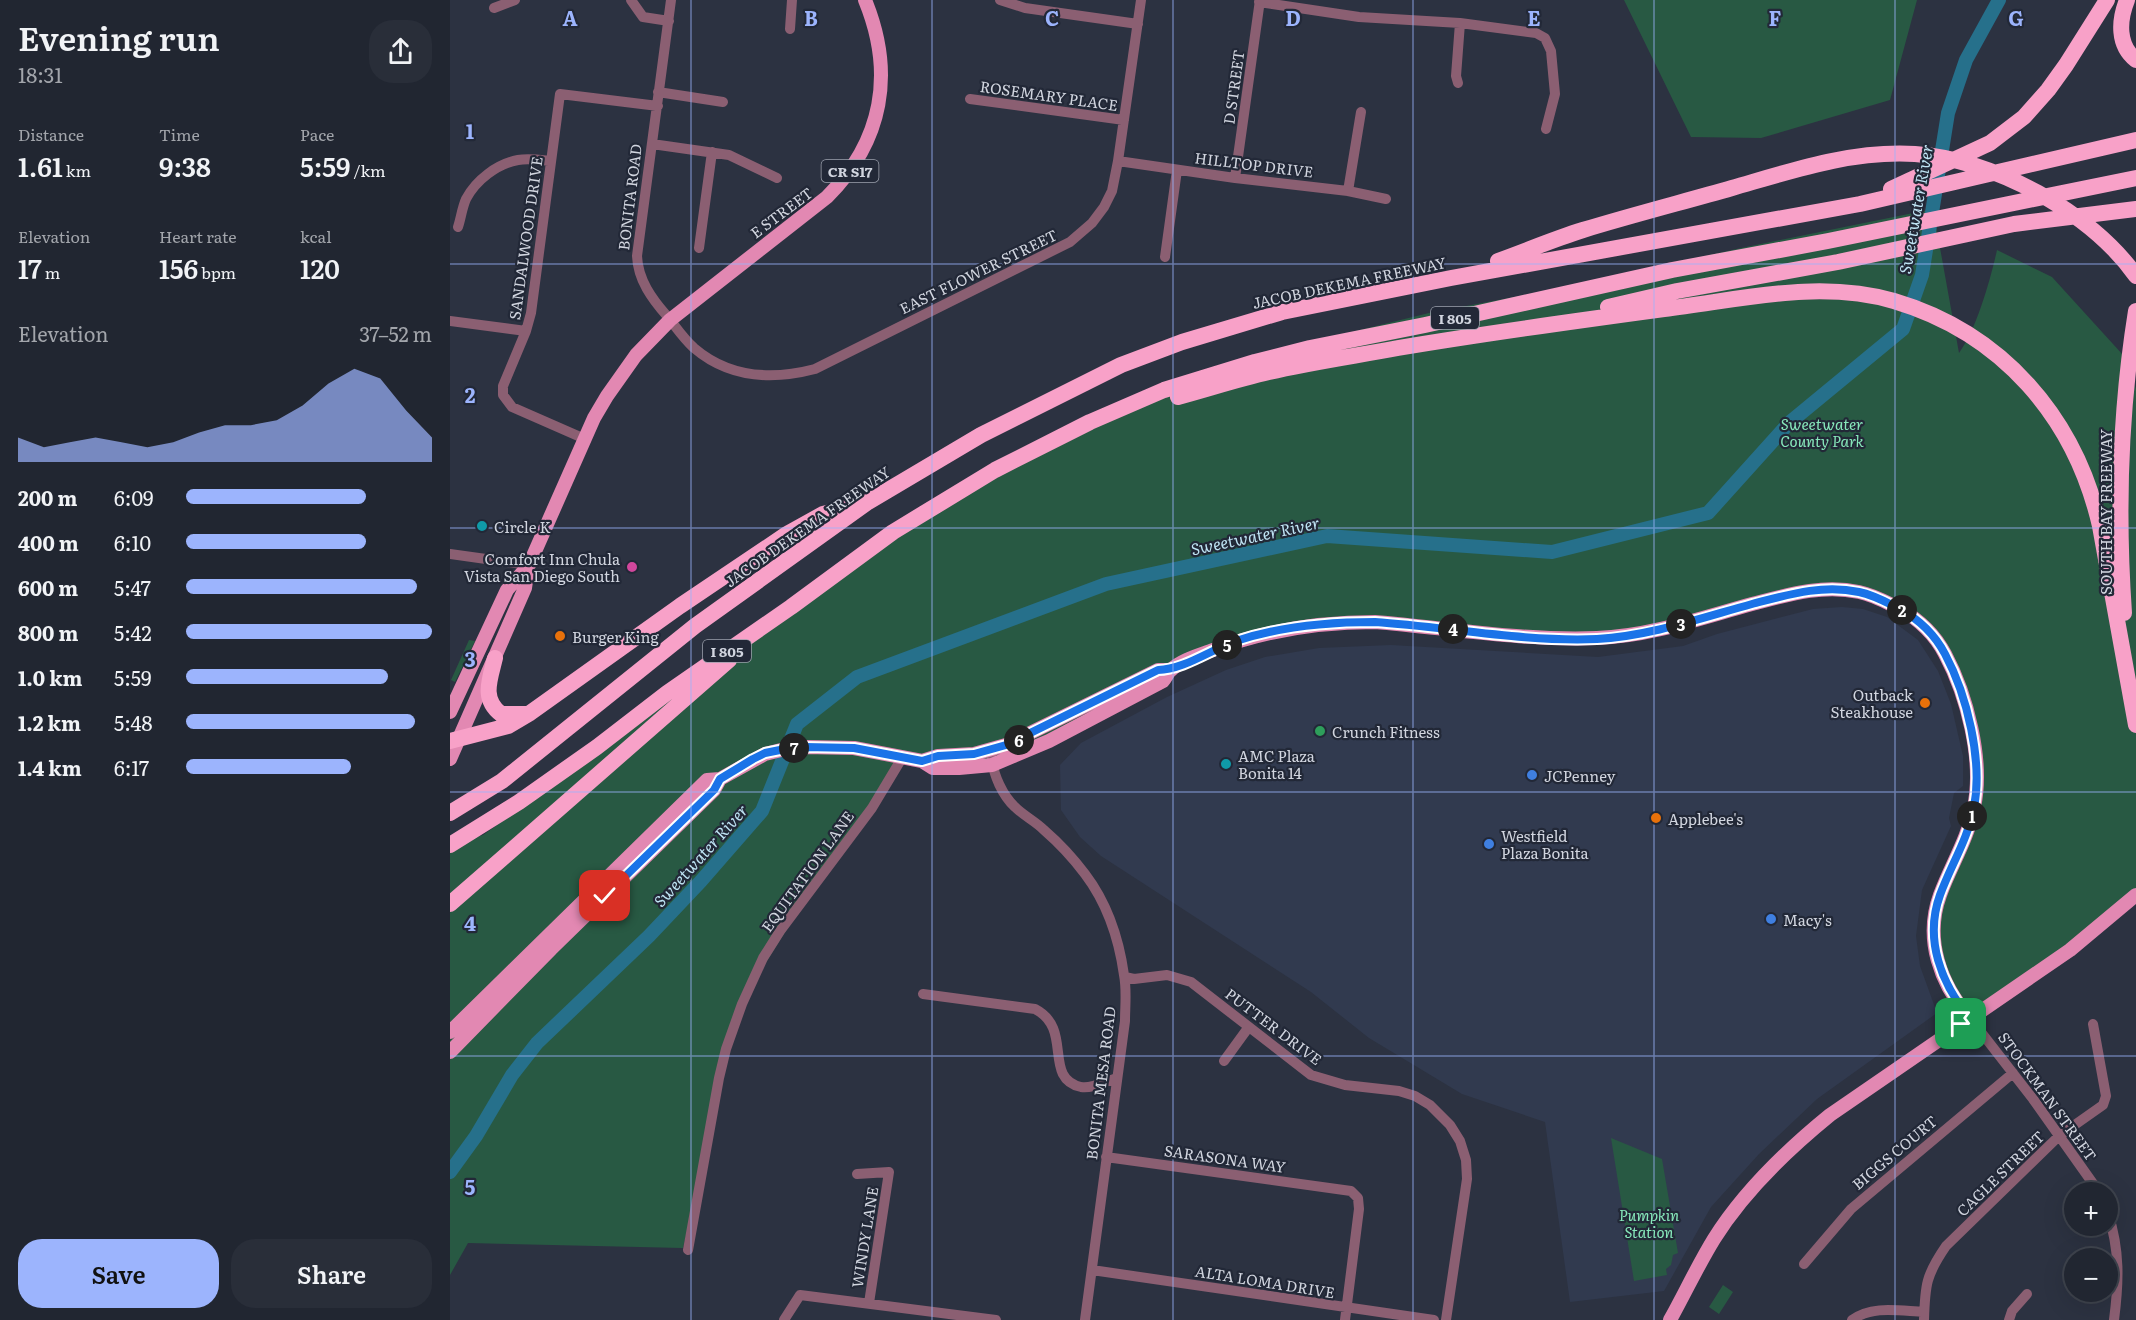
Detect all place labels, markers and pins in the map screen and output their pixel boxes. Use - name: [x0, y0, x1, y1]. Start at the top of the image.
- place label: Circle K: [494, 515, 551, 538]
- marker: Circle K: [475, 519, 489, 533]
- place label: Comfort Inn Chula Vista San Diego South: [464, 547, 621, 587]
- marker: Comfort Inn Chula Vista San Diego South: [625, 560, 639, 574]
- pin: 2: [1887, 595, 1917, 625]
- pin: 3: [1666, 609, 1696, 639]
- pin: 4: [1438, 614, 1468, 644]
- place label: Burger King: [572, 625, 660, 648]
- marker: Burger King: [553, 629, 567, 643]
- pin: 5: [1212, 630, 1242, 660]
- place label: Outback Steakhouse: [1831, 683, 1914, 723]
- marker: Outback Steakhouse: [1918, 696, 1932, 710]
- place label: Crunch Fitness: [1332, 720, 1440, 743]
- marker: Crunch Fitness: [1313, 724, 1327, 738]
- pin: 6: [1004, 725, 1034, 755]
- pin: 7: [779, 733, 809, 763]
- place label: AMC Plaza Bonita 14: [1238, 744, 1316, 784]
- marker: AMC Plaza Bonita 14: [1219, 757, 1233, 771]
- place label: JCPenney: [1544, 764, 1616, 787]
- marker: JCPenney: [1525, 768, 1539, 782]
- pin: 1: [1957, 801, 1987, 831]
- place label: Applebee's: [1668, 807, 1743, 830]
- marker: Applebee's: [1649, 811, 1663, 825]
- place label: Westfield Plaza Bonita: [1501, 824, 1589, 864]
- marker: Westfield Plaza Bonita: [1482, 837, 1496, 851]
- pin: [579, 870, 630, 921]
- place label: Macy's: [1783, 908, 1832, 931]
- marker: Macy's: [1764, 912, 1778, 926]
- pin: [1935, 998, 1986, 1049]

